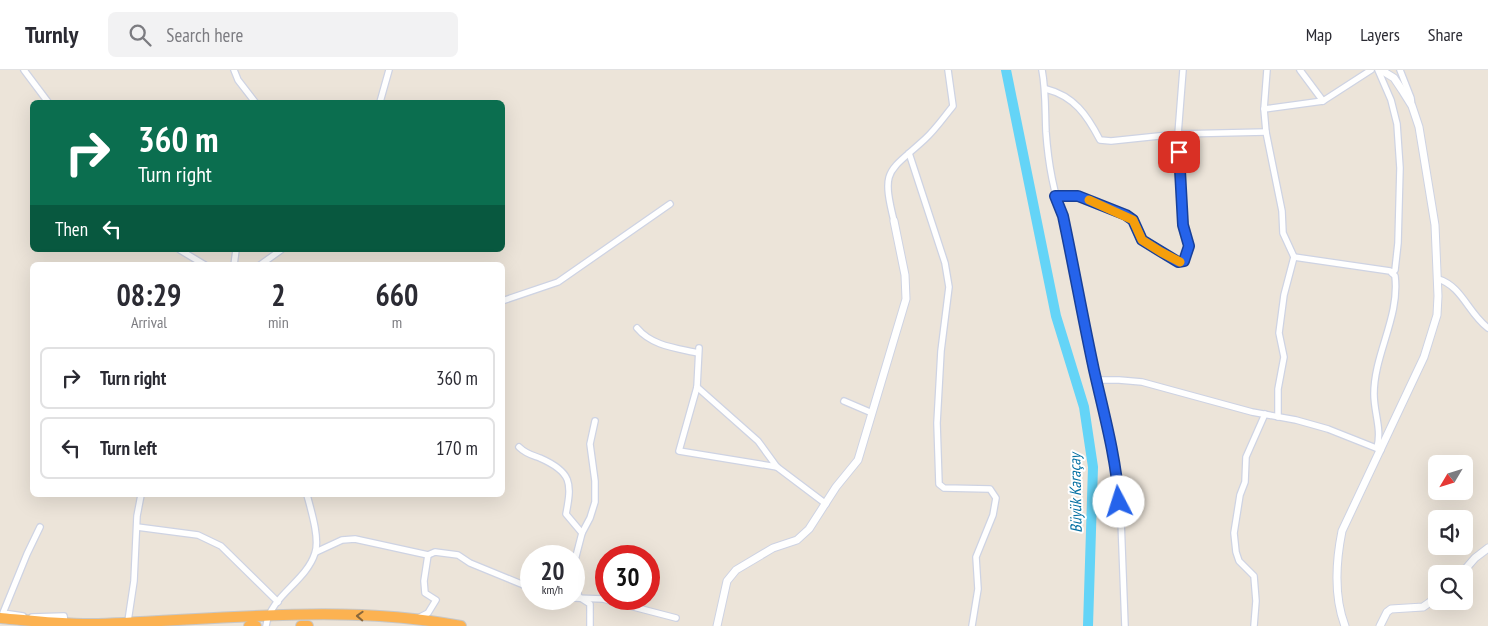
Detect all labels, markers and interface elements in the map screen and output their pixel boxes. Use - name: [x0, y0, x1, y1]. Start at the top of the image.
- search box: [108, 12, 458, 57]
- text: Turnly: [25, 19, 78, 50]
- icon: search: [126, 21, 154, 49]
- text: Search here: [166, 23, 243, 47]
- text: Map: [1306, 23, 1332, 46]
- text: Layers: [1360, 23, 1400, 46]
- text: Share: [1428, 23, 1463, 46]
- text: 360 m: [138, 116, 219, 162]
- icon: right: [55, 120, 120, 185]
- pin: [1158, 131, 1200, 173]
- icon: arrive: [1165, 138, 1193, 166]
- text: Turn right: [138, 160, 212, 188]
- icon: left: [98, 215, 126, 243]
- text: Then: [55, 217, 88, 241]
- text: 08:29: [117, 275, 181, 314]
- text: 2: [271, 275, 286, 314]
- text: 660: [375, 275, 418, 314]
- text: Arrival: [131, 312, 167, 332]
- text: min: [268, 312, 289, 332]
- text: m: [392, 312, 402, 332]
- icon: right: [57, 364, 85, 392]
- text: Turn right: [100, 366, 166, 390]
- text: 360 m: [436, 366, 478, 390]
- icon: left: [57, 434, 85, 462]
- text: Turn left: [100, 436, 157, 460]
- text: 170 m: [436, 436, 478, 460]
- water label: Büyük Karaçay: [1064, 451, 1086, 533]
- north arrow: [1428, 455, 1472, 500]
- map controls: [1428, 455, 1473, 610]
- position arrow: [1092, 475, 1144, 527]
- button: sound: [1428, 510, 1473, 555]
- speed limit sign: 30: [595, 545, 660, 610]
- text: 20: [541, 555, 564, 587]
- button: search: [1428, 565, 1473, 610]
- text: km/h: [542, 582, 563, 597]
- one-way arrow: [356, 611, 364, 622]

